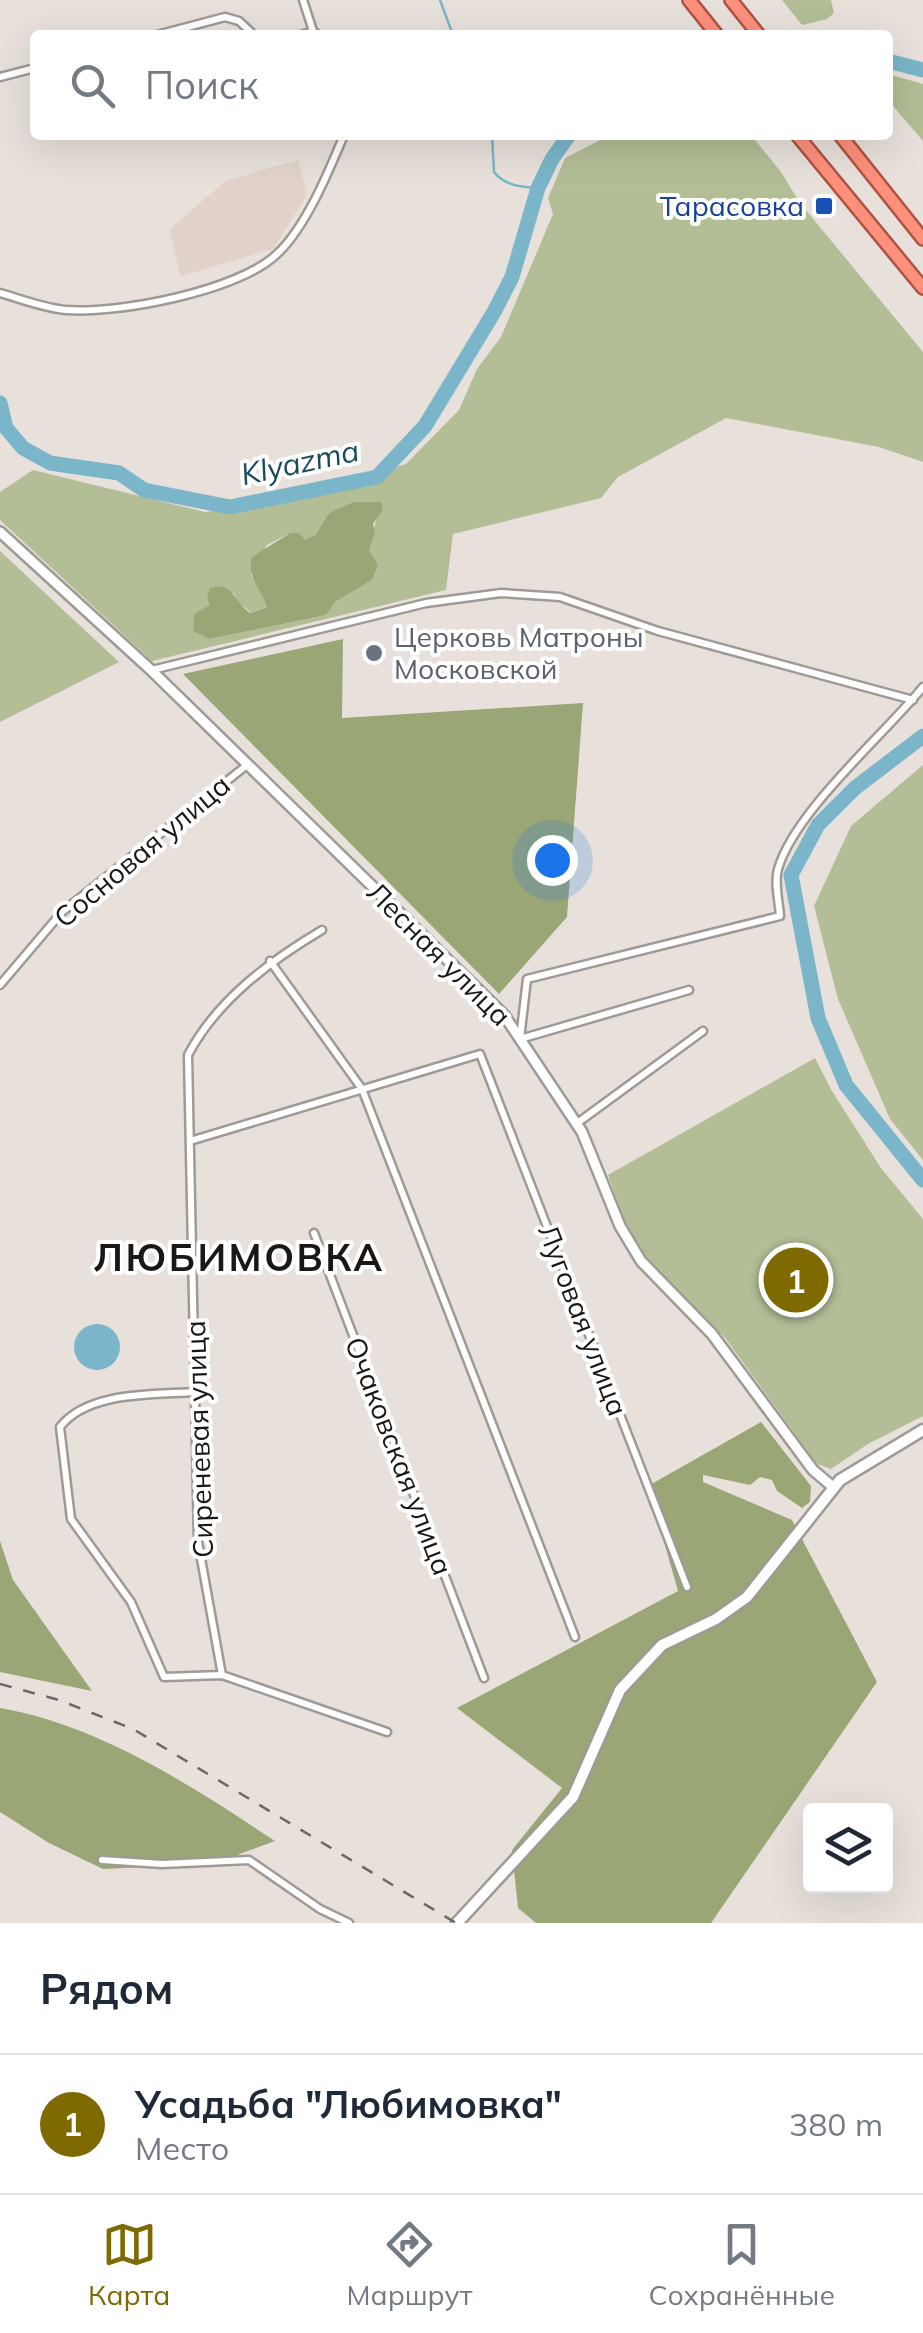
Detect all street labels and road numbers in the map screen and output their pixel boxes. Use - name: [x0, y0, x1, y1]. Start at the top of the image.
- street label: Сосновая улица: [46, 767, 237, 934]
- street label: Лесная улица: [360, 874, 519, 1033]
- street label: Луговая улица: [531, 1219, 636, 1420]
- street label: Сиреневая улица: [177, 1320, 220, 1558]
- street label: Очаковская улица: [338, 1332, 461, 1580]

